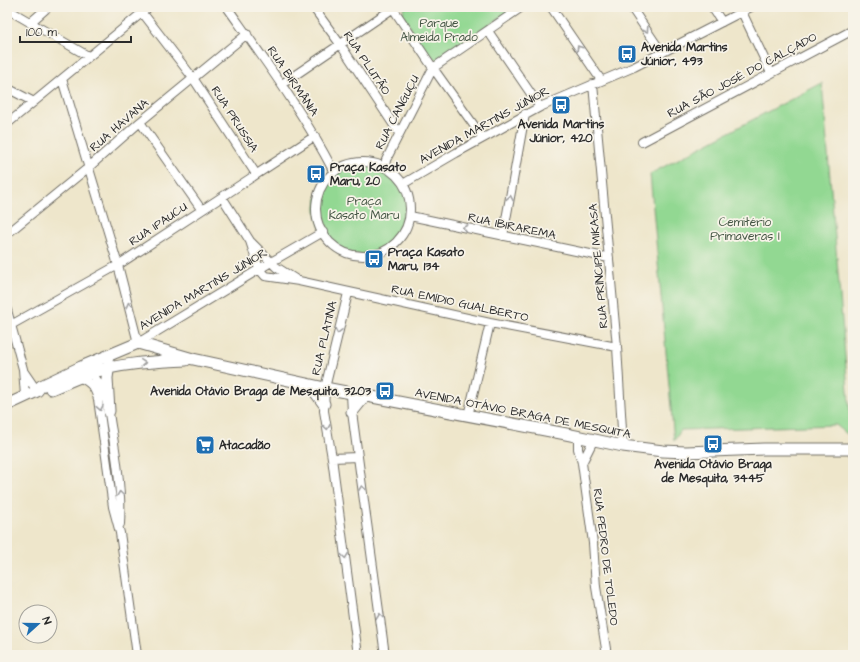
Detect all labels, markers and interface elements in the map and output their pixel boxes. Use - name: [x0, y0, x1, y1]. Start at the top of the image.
- park label: Parque Almeida Prado: [400, 15, 478, 46]
- scale bar: [20, 18, 131, 44]
- text: 100 m: [26, 24, 57, 41]
- one-way arrow: [641, 26, 649, 33]
- street label: RUA PLUTÃO: [339, 28, 394, 99]
- street label: RUA SÃO JOSÉ DO CALÇADO: [664, 29, 820, 122]
- place label: Avenida Martins Júnior, 493: [640, 39, 728, 70]
- street label: RUA BIRMÂNIA: [263, 43, 323, 120]
- bus stop icon: Avenida Martins Júnior, 493: [616, 43, 638, 65]
- one-way arrow: [576, 45, 584, 52]
- street label: RUA CANGUÇU: [371, 72, 424, 153]
- street label: RUA PRUSSIA: [207, 83, 262, 156]
- street label: AVENIDA MARTINS JÚNIOR: [416, 83, 552, 168]
- bus stop icon: Avenida Martins Júnior, 420: [550, 94, 572, 116]
- street label: RUA HAVANA: [86, 95, 153, 156]
- place label: Avenida Martins Júnior, 420: [518, 116, 604, 147]
- place label: Praça Kasato Maru, 20: [330, 159, 406, 190]
- bus stop icon: Praça Kasato Maru, 20: [305, 163, 327, 185]
- park label: Praça Kasato Maru: [329, 193, 399, 224]
- one-way arrow: [505, 195, 514, 201]
- street label: RUA IPAUCU: [126, 199, 191, 250]
- street label: RUA PRÍNCIPE MIKASA: [585, 202, 612, 329]
- street label: RUA IBIRAREMA: [466, 209, 558, 244]
- park label: Cemitério Primaveras I: [710, 214, 780, 245]
- one-way arrow: [462, 225, 468, 233]
- street label: AVENIDA MARTINS JÚNIOR: [136, 244, 270, 334]
- place label: Praça Kasato Maru, 134: [388, 244, 464, 275]
- bus stop icon: Praça Kasato Maru, 134: [363, 248, 385, 270]
- street label: RUA EMÍDIO GUALBERTO: [390, 281, 530, 326]
- street label: RUA PLATINA: [308, 299, 341, 377]
- one-way arrow: [125, 302, 134, 309]
- one-way arrow: [335, 327, 343, 334]
- one-way arrow: [140, 359, 146, 368]
- bus stop icon: Avenida Otávio Braga de Mesquita, 3203: [374, 380, 396, 402]
- place label: Avenida Otávio Braga de Mesquita, 3203: [150, 383, 372, 402]
- street label: AVENIDA OTÁVIO BRAGA DE MESQUITA: [414, 384, 633, 443]
- one-way arrow: [95, 405, 104, 411]
- one-way arrow: [322, 424, 331, 430]
- bus stop icon: Avenida Otávio Braga de Mesquita, 3445: [702, 433, 724, 455]
- supermarket icon: Atacadão: [194, 434, 216, 456]
- place label: Atacadão: [219, 437, 271, 454]
- place label: Avenida Otávio Braga de Mesquita, 3445: [654, 456, 773, 488]
- one-way arrow: [358, 485, 367, 491]
- street label: RUA PEDRO DE TOLEDO: [589, 487, 622, 627]
- one-way arrow: [116, 491, 125, 497]
- one-way arrow: [340, 553, 349, 559]
- north arrow: [18, 604, 58, 644]
- one-way arrow: [376, 613, 385, 619]
- text: N: [39, 615, 55, 627]

